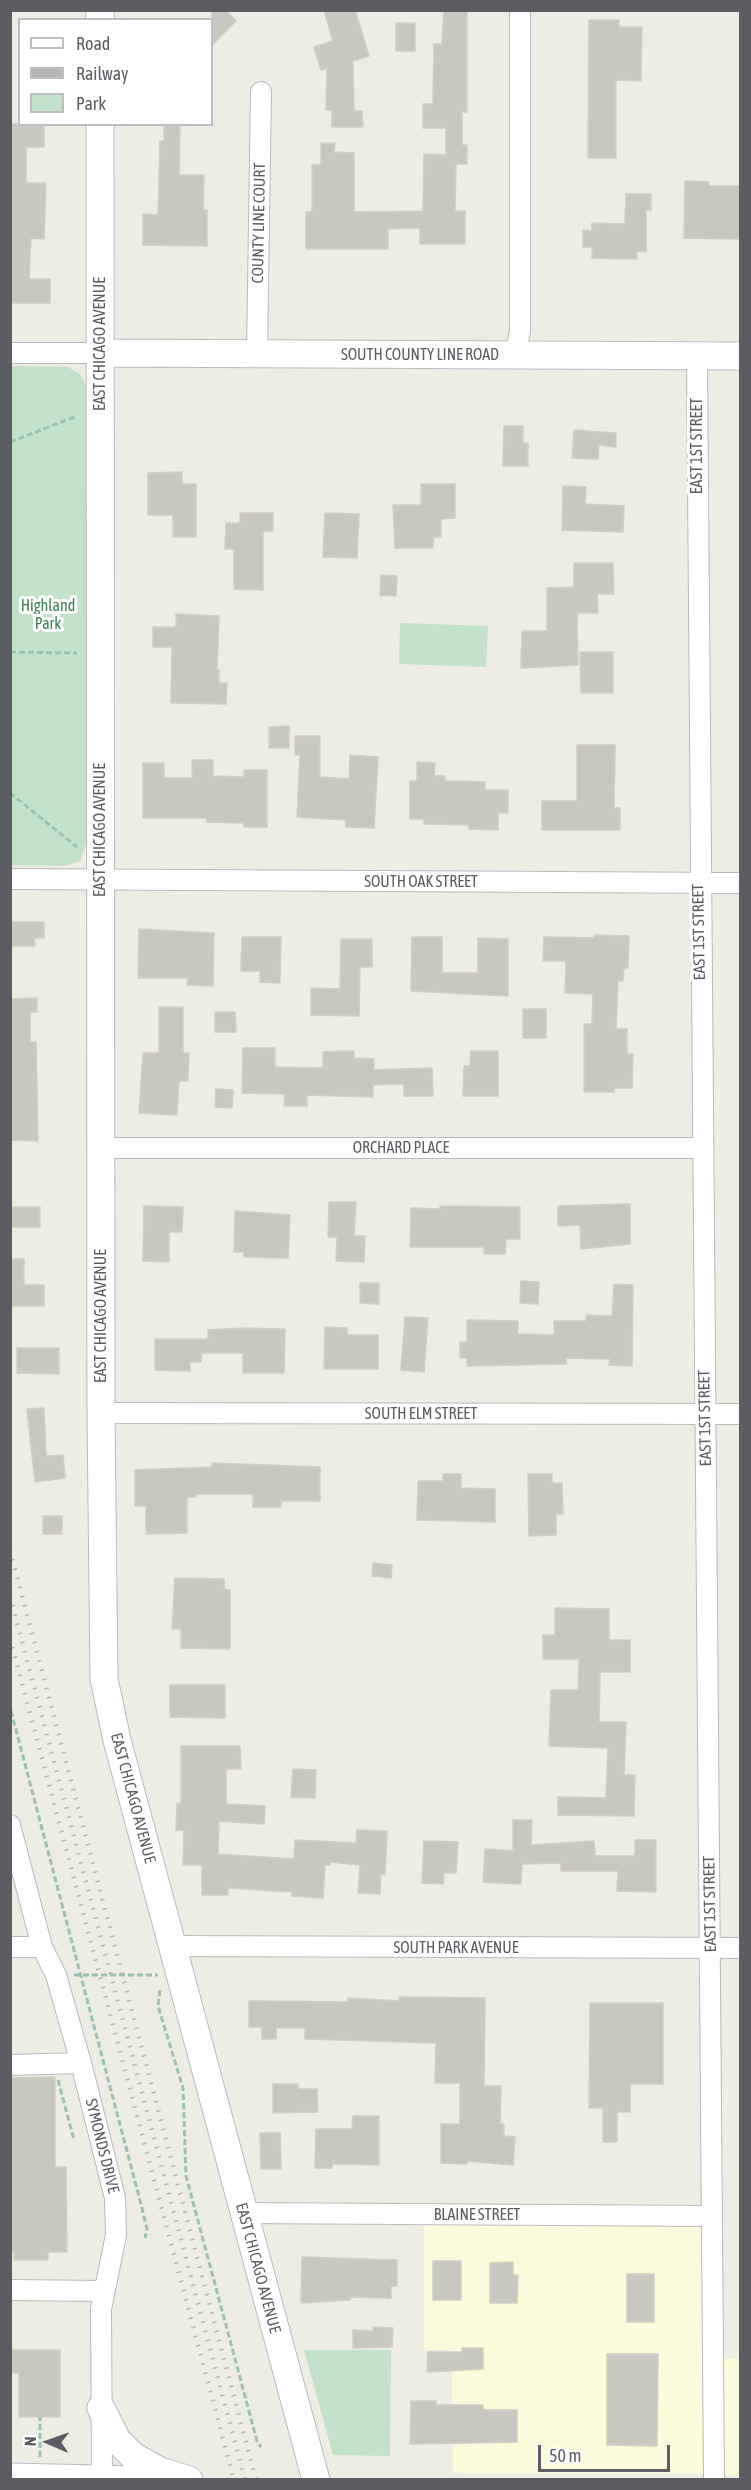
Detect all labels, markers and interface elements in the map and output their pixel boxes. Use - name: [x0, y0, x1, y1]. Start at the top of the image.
- legend: [18, 18, 213, 126]
- text: Road: [76, 33, 110, 54]
- text: Railway: [76, 63, 128, 84]
- text: Park: [76, 93, 106, 114]
- street label: COUNTY LINE COURT: [248, 162, 270, 284]
- street label: EAST CHICAGO AVENUE: [90, 277, 110, 411]
- street label: SOUTH COUNTY LINE ROAD: [341, 345, 499, 365]
- street label: EAST 1ST STREET: [687, 398, 707, 494]
- park label: Highland Park: [21, 596, 75, 634]
- street label: EAST CHICAGO AVENUE: [90, 763, 110, 897]
- street label: SOUTH OAK STREET: [364, 872, 478, 892]
- street label: EAST 1ST STREET: [689, 884, 709, 980]
- street label: ORCHARD PLACE: [353, 1138, 449, 1158]
- street label: EAST CHICAGO AVENUE: [91, 1249, 111, 1383]
- street label: EAST 1ST STREET: [695, 1370, 715, 1466]
- street label: SOUTH ELM STREET: [365, 1404, 477, 1424]
- street label: EAST CHICAGO AVENUE: [106, 1731, 160, 1865]
- street label: EAST 1ST STREET: [700, 1856, 720, 1952]
- street label: SOUTH PARK AVENUE: [394, 1938, 518, 1958]
- street label: SYMONDS DRIVE: [81, 2097, 123, 2195]
- street label: EAST CHICAGO AVENUE: [231, 2201, 285, 2335]
- street label: BLAINE STREET: [434, 2205, 520, 2225]
- north arrow: [18, 2412, 78, 2472]
- scale bar: [541, 2433, 673, 2471]
- text: N: [21, 2436, 39, 2446]
- text: 50 m: [549, 2445, 581, 2466]

